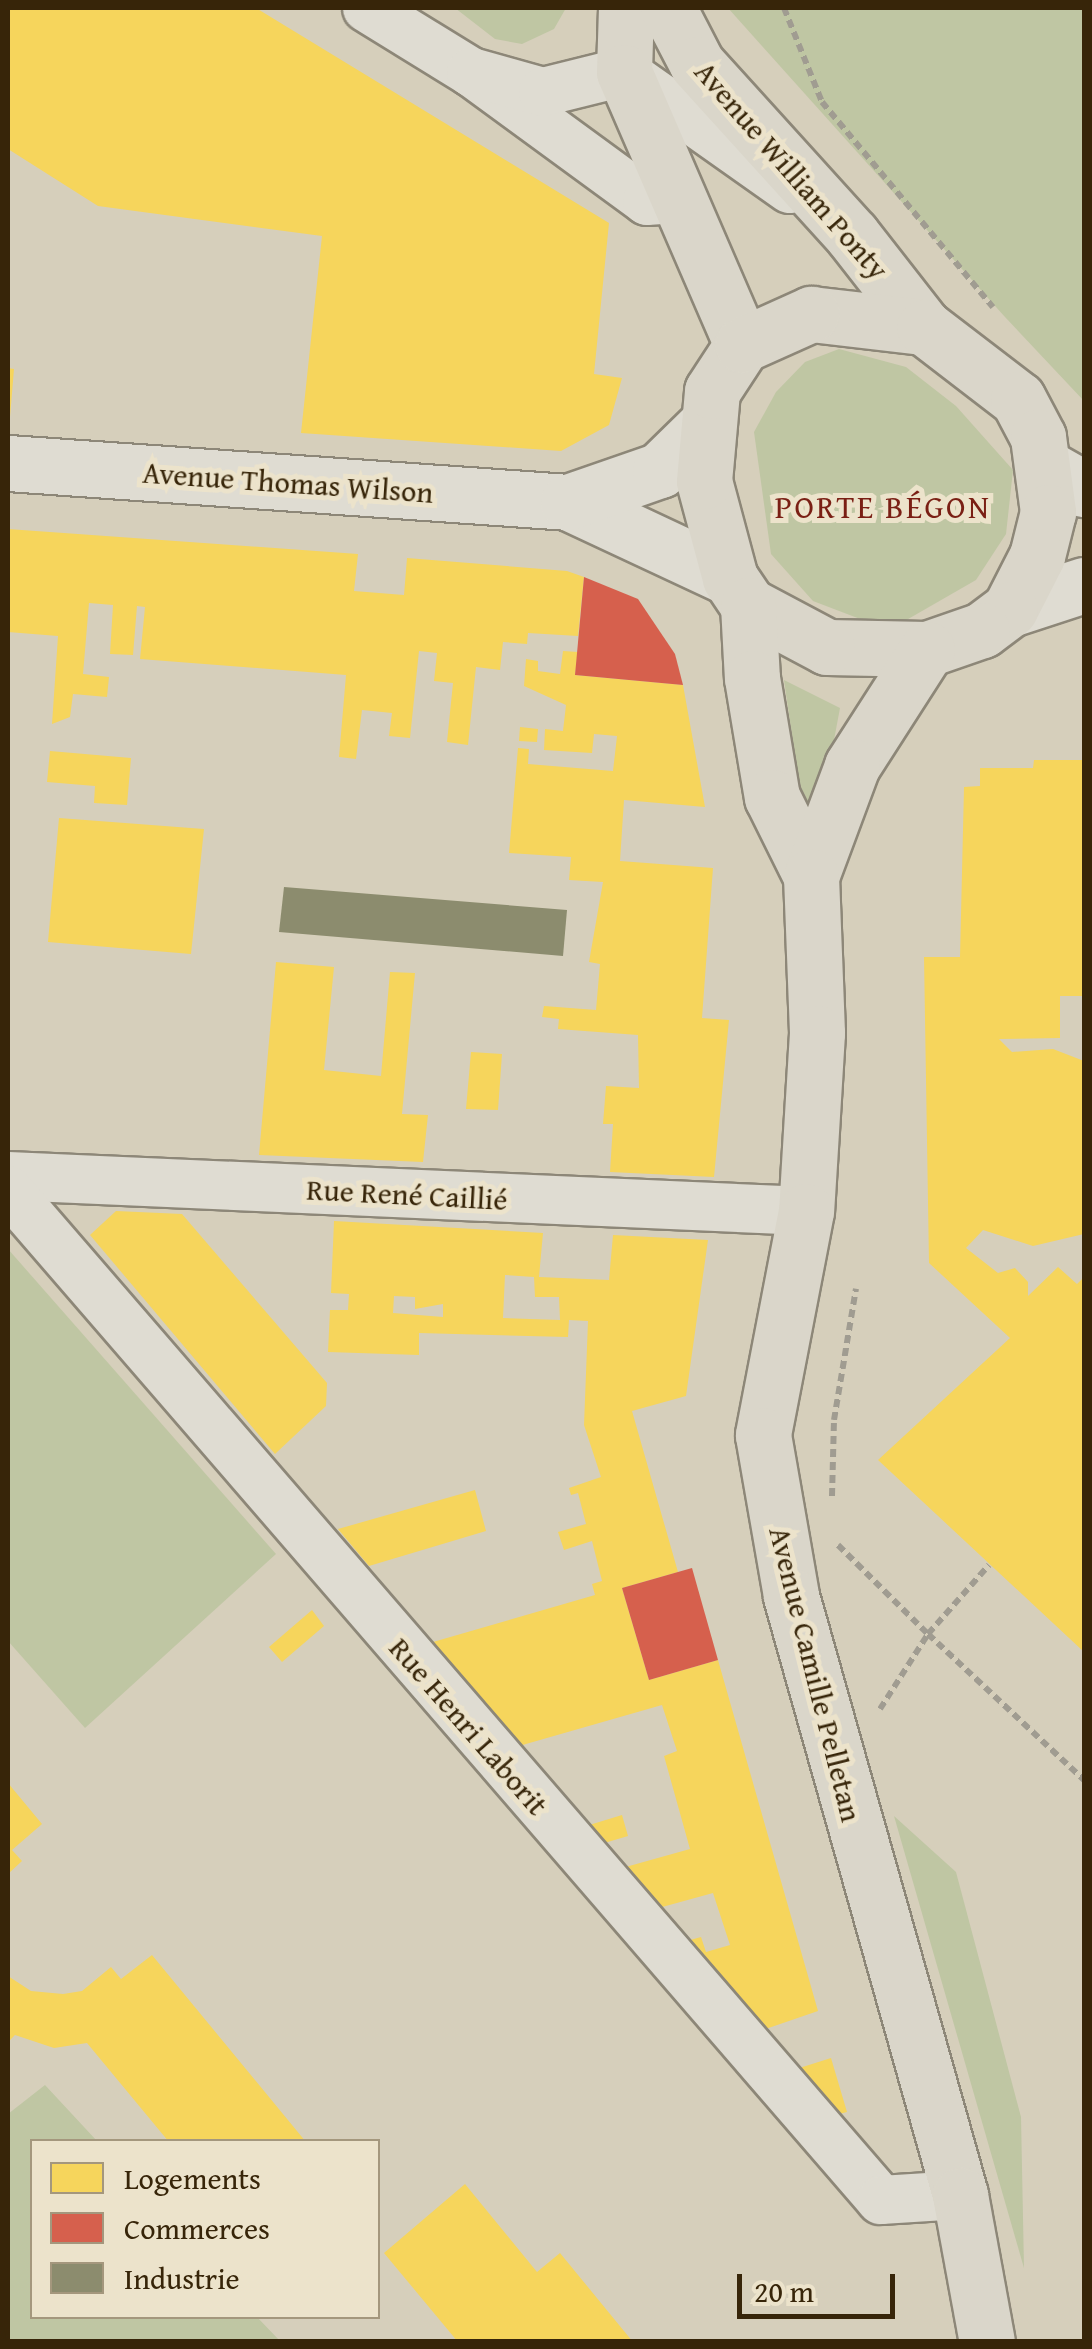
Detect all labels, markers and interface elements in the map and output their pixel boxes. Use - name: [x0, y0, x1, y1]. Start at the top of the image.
- street label: Avenue William Ponty: [688, 54, 896, 286]
- street label: Avenue Thomas Wilson: [141, 454, 435, 510]
- district label: PORTE BÉGON: [775, 488, 991, 526]
- street label: Rue René Caillié: [306, 1171, 508, 1217]
- street label: Avenue Camille Pelletan: [762, 1523, 870, 1825]
- street label: Rue Henri Laborit: [382, 1630, 556, 1822]
- legend: [30, 2139, 380, 2319]
- text: Logements: [124, 2156, 261, 2200]
- text: Commerces: [124, 2206, 270, 2250]
- scale bar: [742, 2254, 900, 2316]
- text: Industrie: [124, 2256, 240, 2300]
- text: 20 m: [754, 2269, 814, 2313]

